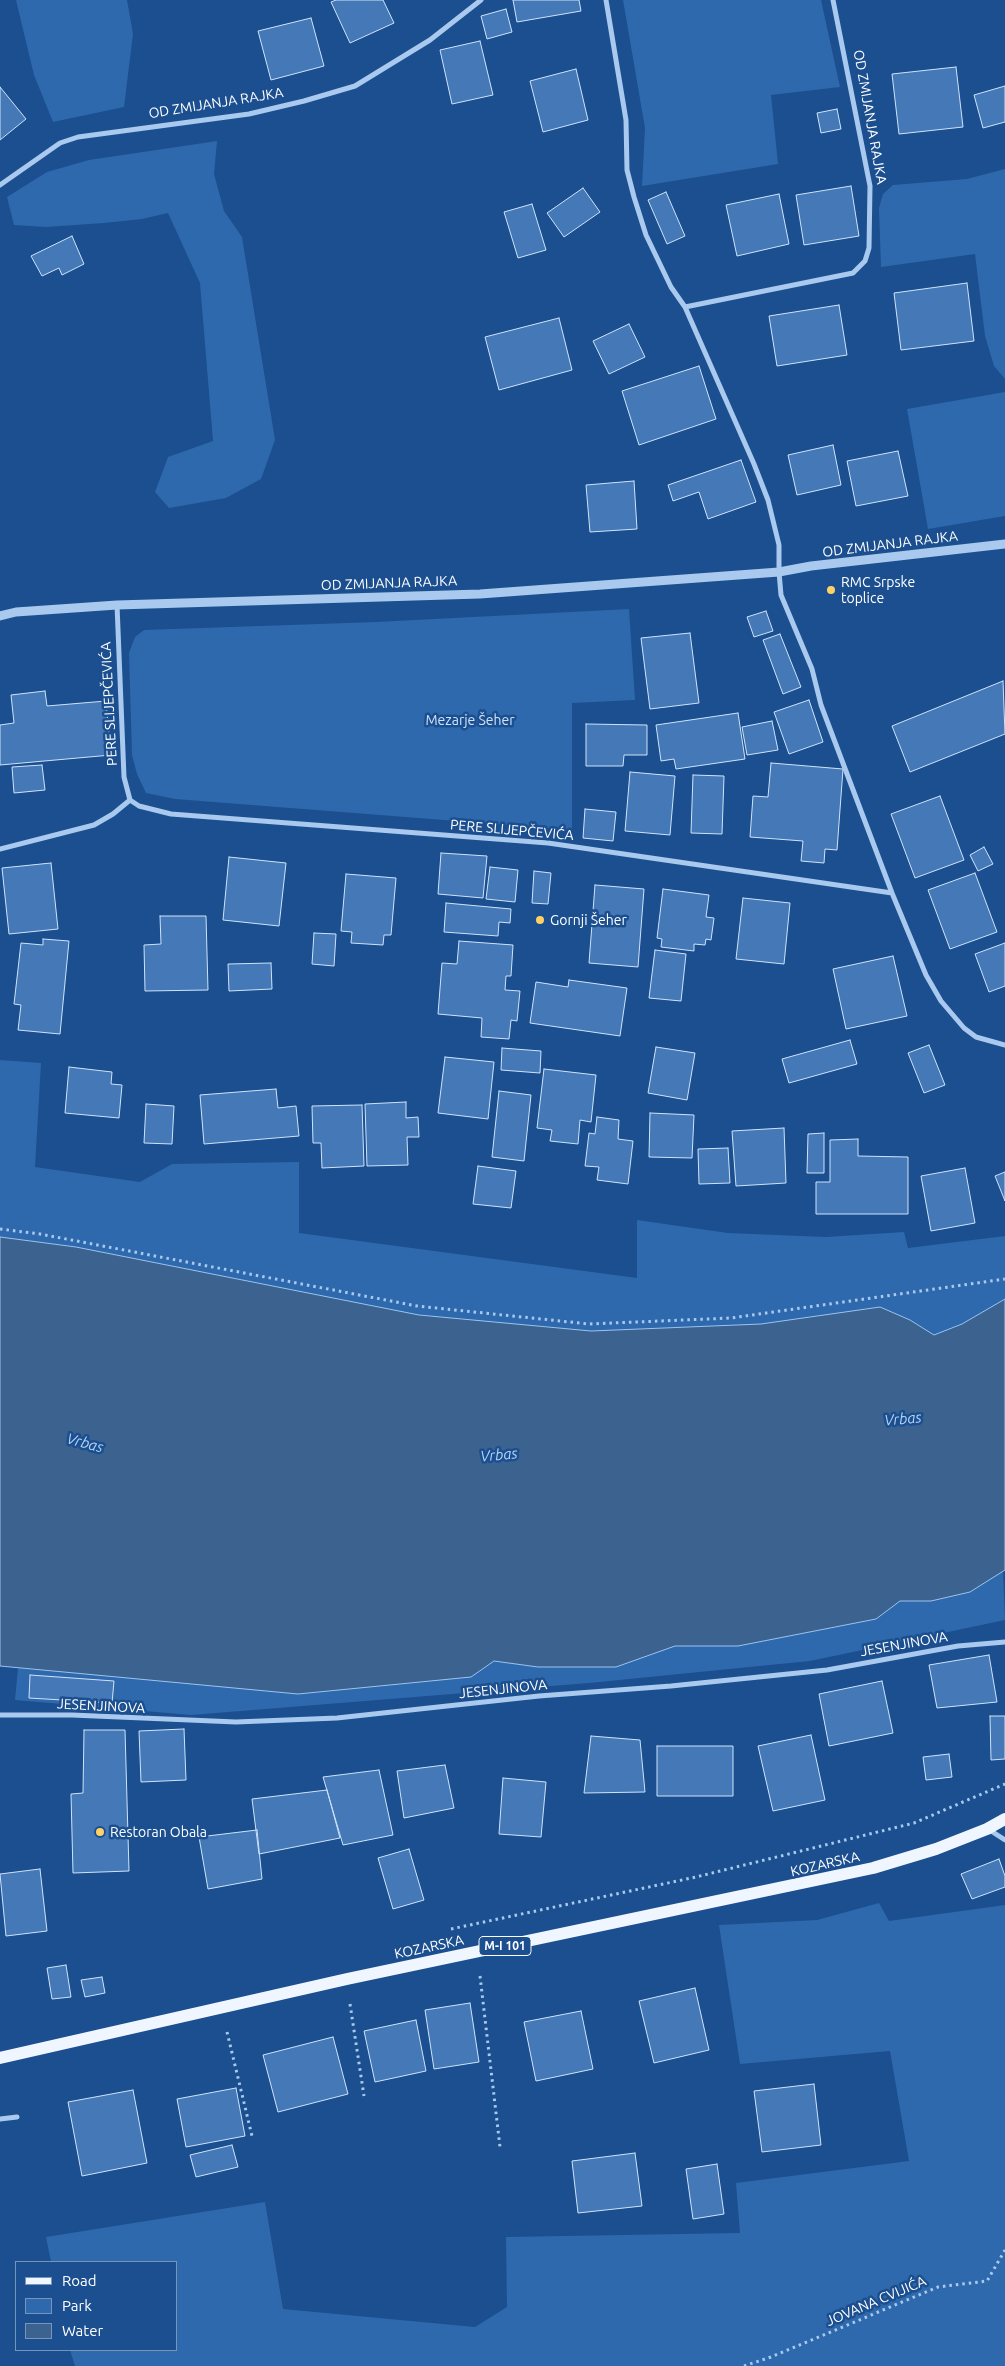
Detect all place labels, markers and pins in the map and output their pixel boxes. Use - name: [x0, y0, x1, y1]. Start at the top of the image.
- place label: RMC Srpske toplice: [841, 574, 915, 606]
- marker: RMC Srpske toplice: [825, 584, 837, 596]
- place label: Gornji Šeher: [550, 912, 627, 928]
- marker: Gornji Šeher: [534, 914, 546, 926]
- place label: Restoran Obala: [110, 1824, 207, 1840]
- marker: Restoran Obala: [94, 1826, 106, 1838]

